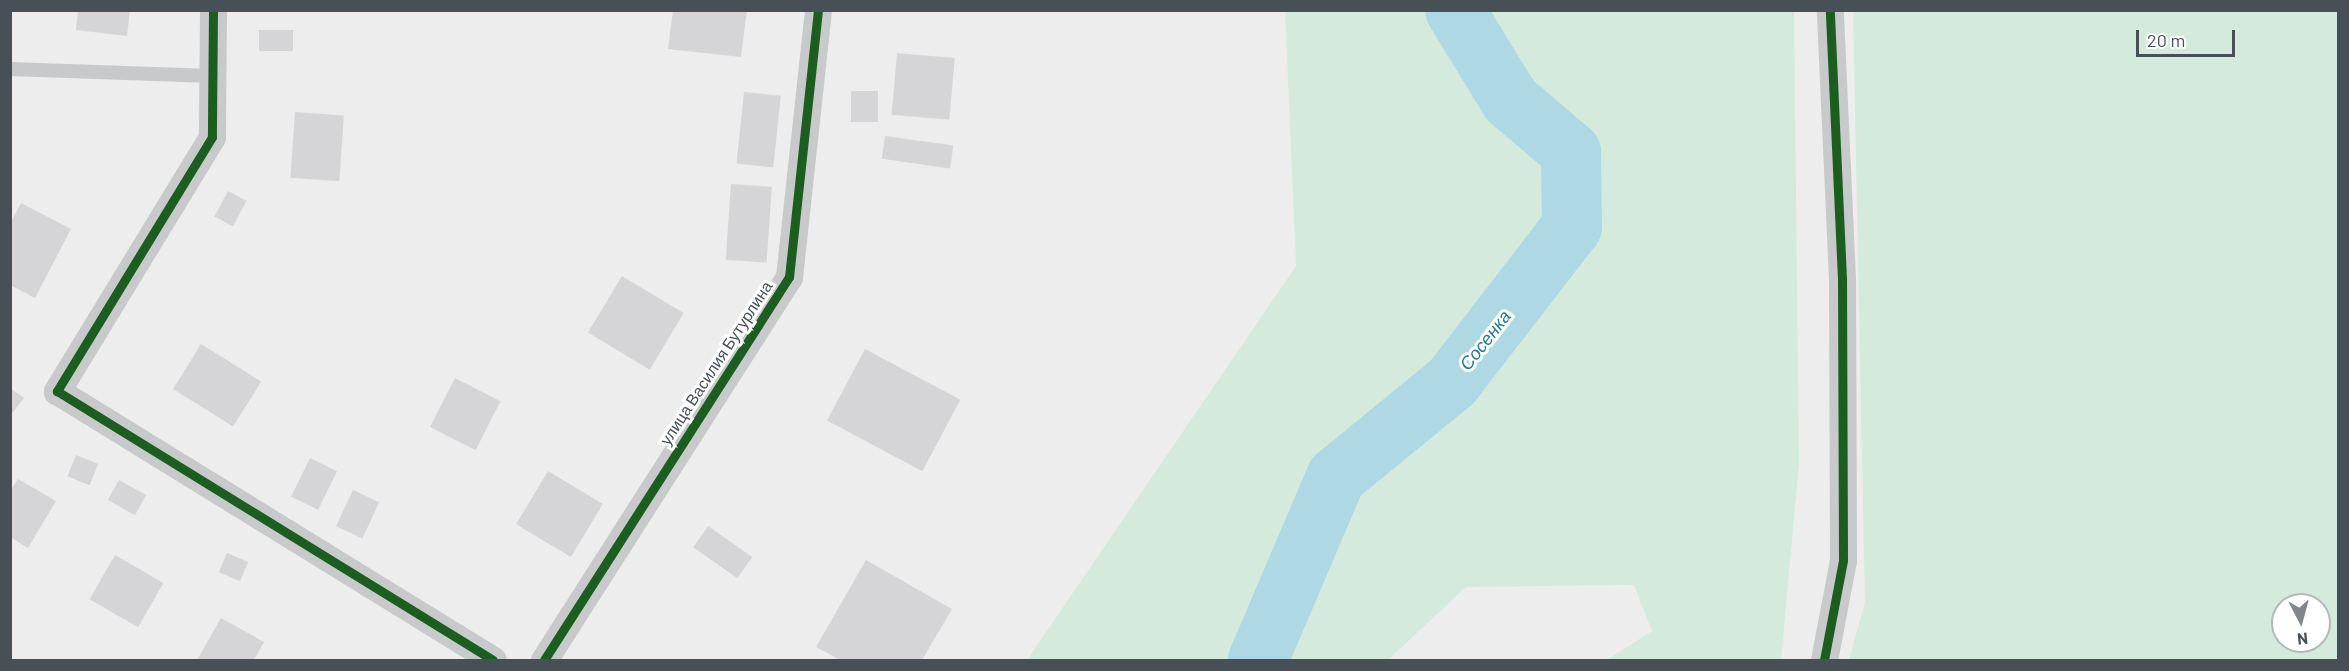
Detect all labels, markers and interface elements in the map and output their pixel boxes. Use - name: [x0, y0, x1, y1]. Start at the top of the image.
- scale bar: [2139, 18, 2238, 56]
- text: 20 m: [2147, 29, 2185, 51]
- street label: улица Василия Бутурлина: [656, 277, 776, 449]
- water label: Сосенка: [1455, 306, 1515, 374]
- north arrow: [2271, 593, 2331, 653]
- text: N: [2296, 629, 2309, 649]

